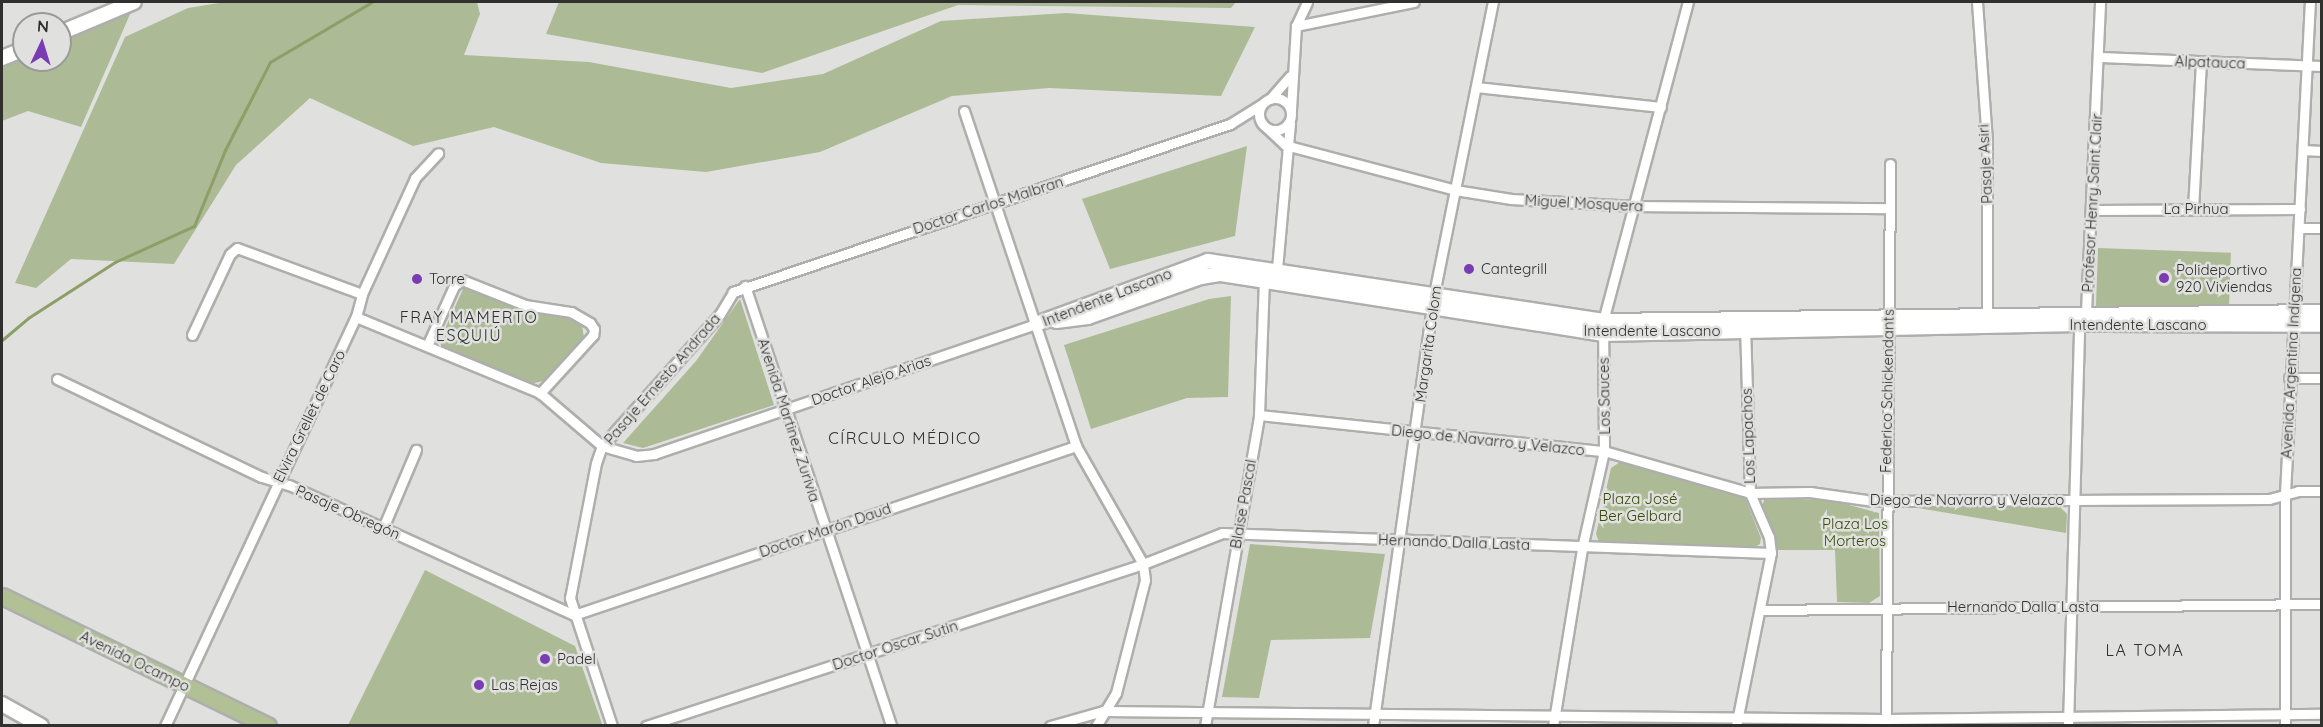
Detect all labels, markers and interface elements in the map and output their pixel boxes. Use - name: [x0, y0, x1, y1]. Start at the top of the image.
- north arrow: [12, 12, 72, 72]
- text: N: [37, 16, 50, 36]
- street label: Alpatauca: [2174, 52, 2246, 72]
- street label: Profesor Henry Saint Clair: [2078, 113, 2106, 293]
- street label: Pasaje Asiri: [1974, 124, 1996, 204]
- street label: Doctor Carlos Malbran: [910, 172, 1066, 238]
- street label: Miguel Mosquera: [1524, 191, 1644, 215]
- street label: La Pirhua: [2163, 200, 2229, 218]
- place label: Cantegrill: [1481, 260, 1547, 278]
- place label: Polideportivo 920 Viviendas: [2176, 260, 2272, 295]
- marker: Cantegrill: [1462, 262, 1476, 276]
- street label: Intendente Lascano: [1040, 264, 1174, 330]
- street label: Avenida Argentina Indígena: [2277, 267, 2305, 459]
- place label: Torre: [429, 270, 465, 288]
- marker: Polideportivo 920 Viviendas: [2157, 271, 2171, 285]
- marker: Torre: [410, 272, 424, 286]
- street label: Margarita Colom: [1411, 285, 1445, 403]
- district label: FRAY MAMERTO ESQUIÚ: [400, 307, 538, 345]
- street label: Federico Schickendants: [1877, 309, 1897, 473]
- street label: Pasaje Ernesto Andrada: [600, 310, 724, 448]
- street label: Intendente Lascano: [2069, 316, 2207, 334]
- street label: Intendente Lascano: [1583, 322, 1721, 340]
- street label: Avenida Martinez Zurivia: [754, 336, 824, 504]
- street label: Elvira Grellet de Caro: [269, 347, 349, 485]
- street label: Doctor Alejo Arias: [809, 351, 933, 409]
- street label: Los Sauces: [1594, 357, 1614, 435]
- street label: Los Lapachos: [1737, 388, 1759, 484]
- street label: Diego de Navarro y Velazco: [1390, 421, 1586, 459]
- district label: CÍRCULO MÉDICO: [828, 428, 982, 448]
- street label: Blaise Pascal: [1226, 458, 1260, 550]
- street label: Pasaje Obregón: [293, 481, 403, 543]
- park label: Plaza José Ber Gelbard: [1598, 489, 1682, 524]
- street label: Diego de Navarro y Velazco: [1870, 491, 2064, 509]
- street label: Doctor Marón Daud: [757, 499, 893, 561]
- park label: Plaza Los Morteros: [1822, 514, 1888, 549]
- street label: Hernando Dalla Lasta: [1378, 530, 1530, 554]
- street label: Hernando Dalla Lasta: [1947, 598, 2099, 616]
- street label: Doctor Oscar Sutin: [830, 616, 960, 674]
- street label: Avenida Ocampo: [77, 627, 193, 695]
- district label: LA TOMA: [2106, 640, 2184, 660]
- place label: Padel: [557, 650, 596, 668]
- marker: Padel: [538, 652, 552, 666]
- place label: Las Rejas: [491, 676, 558, 694]
- marker: Las Rejas: [472, 678, 486, 692]

